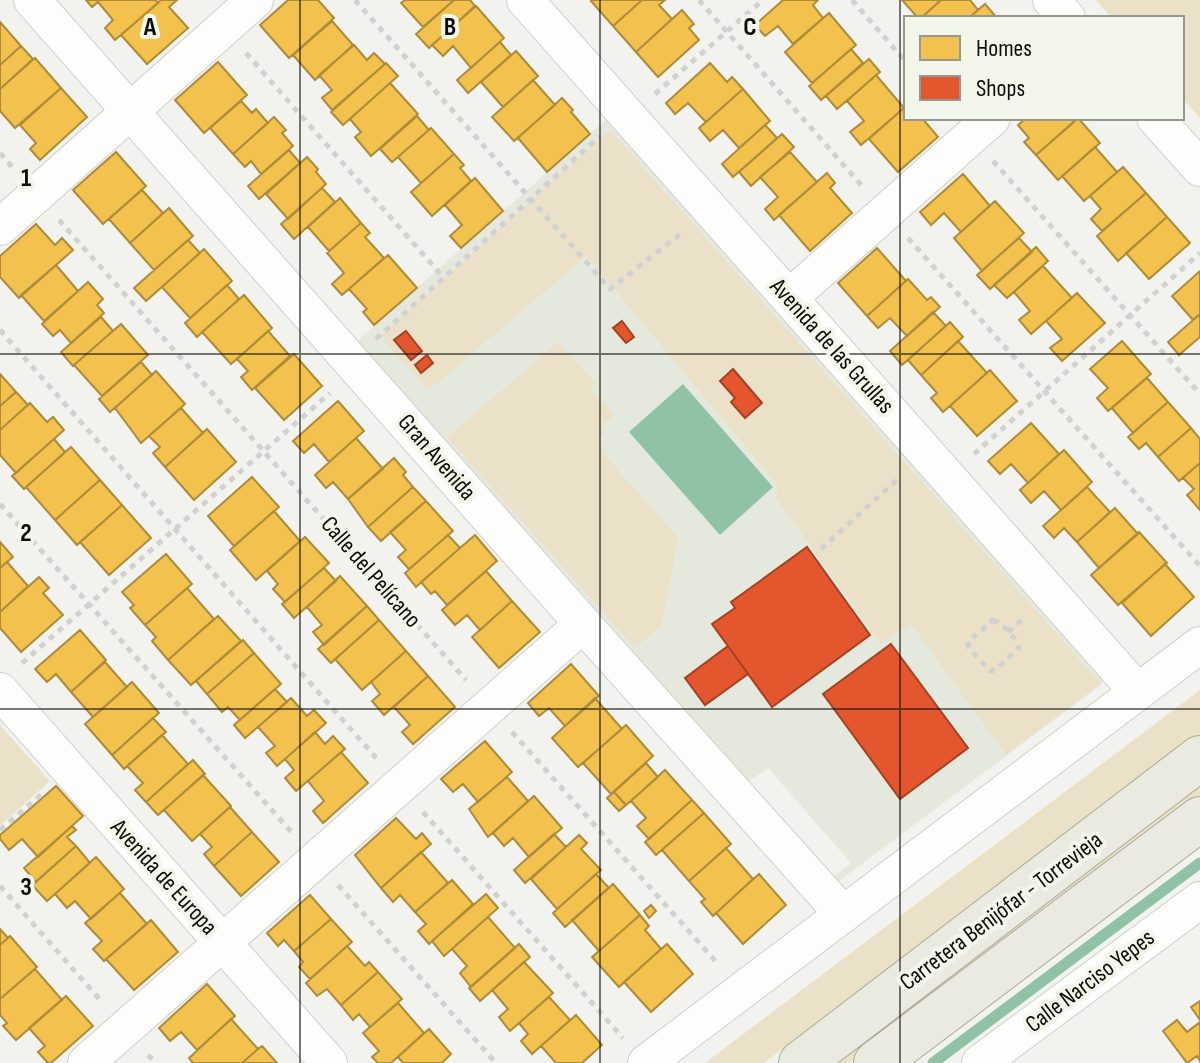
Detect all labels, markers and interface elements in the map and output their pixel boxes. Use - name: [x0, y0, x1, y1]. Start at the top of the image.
- text: A: [143, 12, 157, 43]
- text: B: [444, 12, 456, 43]
- text: C: [743, 12, 757, 43]
- legend: [904, 16, 1184, 120]
- text: Homes: [976, 34, 1032, 63]
- text: Shops: [976, 74, 1025, 103]
- text: 1: [21, 163, 31, 194]
- street label: Avenida de las Grullas: [763, 272, 900, 420]
- street label: Gran Avenida: [392, 408, 482, 506]
- street label: Calle del Pelícano: [315, 510, 427, 634]
- text: 2: [20, 518, 32, 549]
- street label: Avenida de Europa: [104, 812, 223, 941]
- street label: Carretera Benijófar - Torrevieja: [894, 825, 1108, 997]
- text: 3: [20, 872, 32, 903]
- street label: Calle Narciso Yepes: [1020, 923, 1160, 1039]

